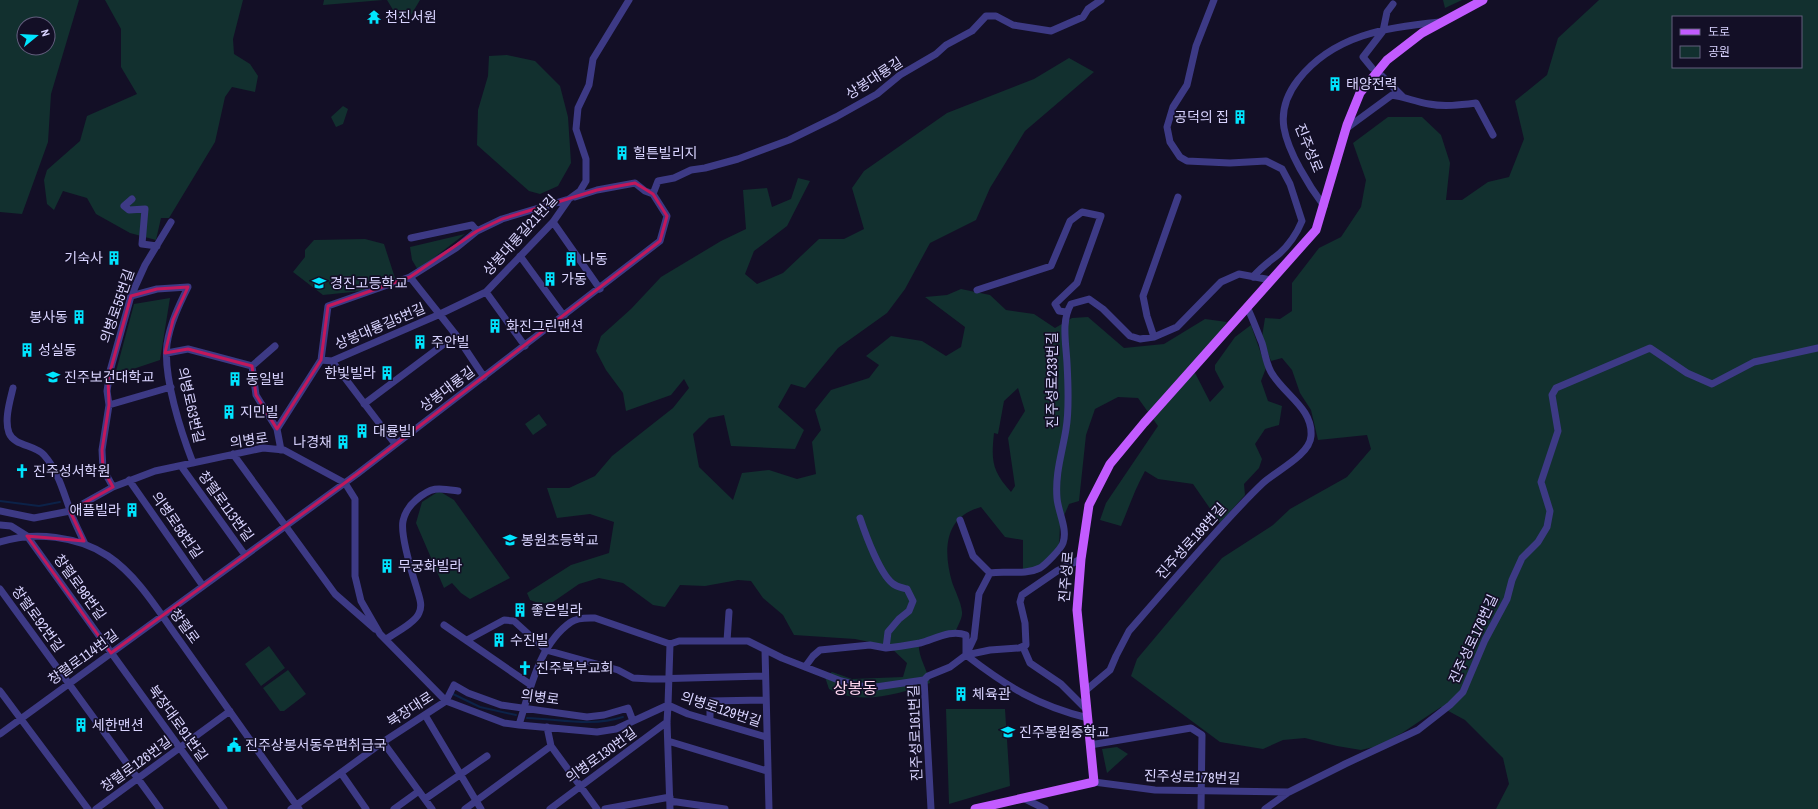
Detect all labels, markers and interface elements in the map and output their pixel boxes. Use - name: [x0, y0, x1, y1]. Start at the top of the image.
- place label: 천진서원: [385, 8, 437, 26]
- temple icon: 천진서원: [366, 9, 382, 25]
- north arrow: [16, 16, 56, 56]
- legend: [1672, 16, 1802, 68]
- text: 도로: [1708, 24, 1730, 40]
- text: N: [38, 28, 53, 38]
- text: 공원: [1708, 44, 1730, 60]
- street label: 상봉대룡길: [842, 53, 906, 103]
- place label: 태양전력: [1346, 75, 1398, 93]
- building icon: 태양전력: [1327, 76, 1343, 92]
- place label: 공덕의 집: [1174, 108, 1229, 126]
- building icon: 공덕의 집: [1232, 109, 1248, 125]
- street label: 진주성로: [1291, 121, 1327, 175]
- place label: 힐튼빌리지: [633, 144, 697, 162]
- building icon: 힐튼빌리지: [614, 145, 630, 161]
- street label: 상봉대룡길21번길: [479, 191, 561, 279]
- place label: 기숙사: [64, 249, 103, 267]
- building icon: 기숙사: [106, 250, 122, 266]
- place label: 나동: [582, 250, 608, 268]
- building icon: 나동: [563, 251, 579, 267]
- street label: 의병로55번길: [96, 267, 138, 345]
- place label: 가동: [561, 270, 587, 288]
- building icon: 가동: [542, 271, 558, 287]
- place label: 경진고등학교: [330, 274, 407, 292]
- school or university icon: 경진고등학교: [311, 275, 327, 291]
- street label: 상봉대룡길5번길: [332, 299, 428, 353]
- place label: 봉사동: [29, 308, 68, 326]
- building icon: 봉사동: [71, 309, 87, 325]
- place label: 화진그린맨션: [506, 317, 583, 335]
- building icon: 화진그린맨션: [487, 318, 503, 334]
- street label: 진주성로233번길: [1043, 332, 1061, 428]
- place label: 주안빌: [431, 333, 470, 351]
- building icon: 주안빌: [412, 334, 428, 350]
- place label: 성실동: [38, 341, 77, 359]
- building icon: 성실동: [19, 342, 35, 358]
- street label: 상봉대룡길: [416, 362, 478, 416]
- place label: 한빛빌라: [324, 364, 376, 382]
- street label: 의병로63번길: [174, 365, 208, 445]
- building icon: 한빛빌라: [379, 365, 395, 381]
- place label: 진주보건대학교: [64, 368, 154, 386]
- school or university icon: 진주보건대학교: [45, 369, 61, 385]
- place label: 동일빌: [246, 370, 285, 388]
- building icon: 동일빌: [227, 371, 243, 387]
- place label: 지민빌: [240, 403, 279, 421]
- building icon: 지민빌: [221, 404, 237, 420]
- place label: 대룡빌I: [373, 422, 415, 440]
- building icon: 대룡빌I: [354, 423, 370, 439]
- street label: 의병로: [229, 428, 270, 452]
- place label: 나경채: [293, 433, 332, 451]
- building icon: 나경채: [335, 434, 351, 450]
- place label: 진주성서학원: [33, 462, 110, 480]
- church icon: 진주성서학원: [14, 463, 30, 479]
- street label: 창렬로113번길: [194, 467, 258, 545]
- street label: 의병로58번길: [147, 488, 207, 562]
- street label: 진주성로188번길: [1152, 499, 1230, 583]
- place label: 애플빌라: [69, 501, 121, 519]
- building icon: 애플빌라: [124, 502, 140, 518]
- place label: 봉원초등학교: [521, 531, 598, 549]
- school or university icon: 봉원초등학교: [502, 532, 518, 548]
- street label: 창렬로98번길: [50, 550, 110, 624]
- street label: 진주성로: [1055, 550, 1077, 603]
- place label: 무궁화빌라: [398, 557, 463, 575]
- building icon: 무궁화빌라: [379, 558, 395, 574]
- street label: 창렬로92번길: [8, 582, 68, 656]
- street label: 진주성로178번길: [1444, 591, 1502, 687]
- place label: 좋은빌라: [531, 601, 583, 619]
- building icon: 좋은빌라: [512, 602, 528, 618]
- street label: 창렬로: [166, 605, 204, 647]
- street label: 창렬로114번길: [44, 625, 122, 689]
- place label: 수진빌: [510, 631, 549, 649]
- building icon: 수진빌: [491, 632, 507, 648]
- place label: 진주북부교회: [536, 659, 613, 677]
- church icon: 진주북부교회: [517, 660, 533, 676]
- district label: 상봉동: [833, 677, 877, 699]
- street label: 북장대로91번길: [144, 681, 212, 765]
- street label: 진주성로161번길: [904, 684, 926, 782]
- street label: 의병로: [520, 685, 561, 709]
- place label: 체육관: [972, 685, 1011, 703]
- building icon: 체육관: [953, 686, 969, 702]
- street label: 북장대로: [383, 687, 437, 731]
- street label: 의병로129번길: [678, 688, 764, 730]
- place label: 세한맨션: [92, 716, 144, 734]
- building icon: 세한맨션: [73, 717, 89, 733]
- street label: 의병로130번길: [562, 723, 640, 787]
- place label: 진주봉원중학교: [1019, 723, 1109, 741]
- school or university icon: 진주봉원중학교: [1000, 724, 1016, 740]
- street label: 창렬로126번길: [97, 732, 175, 796]
- place label: 진주상봉서동우편취급국: [245, 736, 387, 754]
- public building icon: 진주상봉서동우편취급국: [226, 737, 242, 753]
- street label: 진주성로178번길: [1143, 766, 1241, 788]

